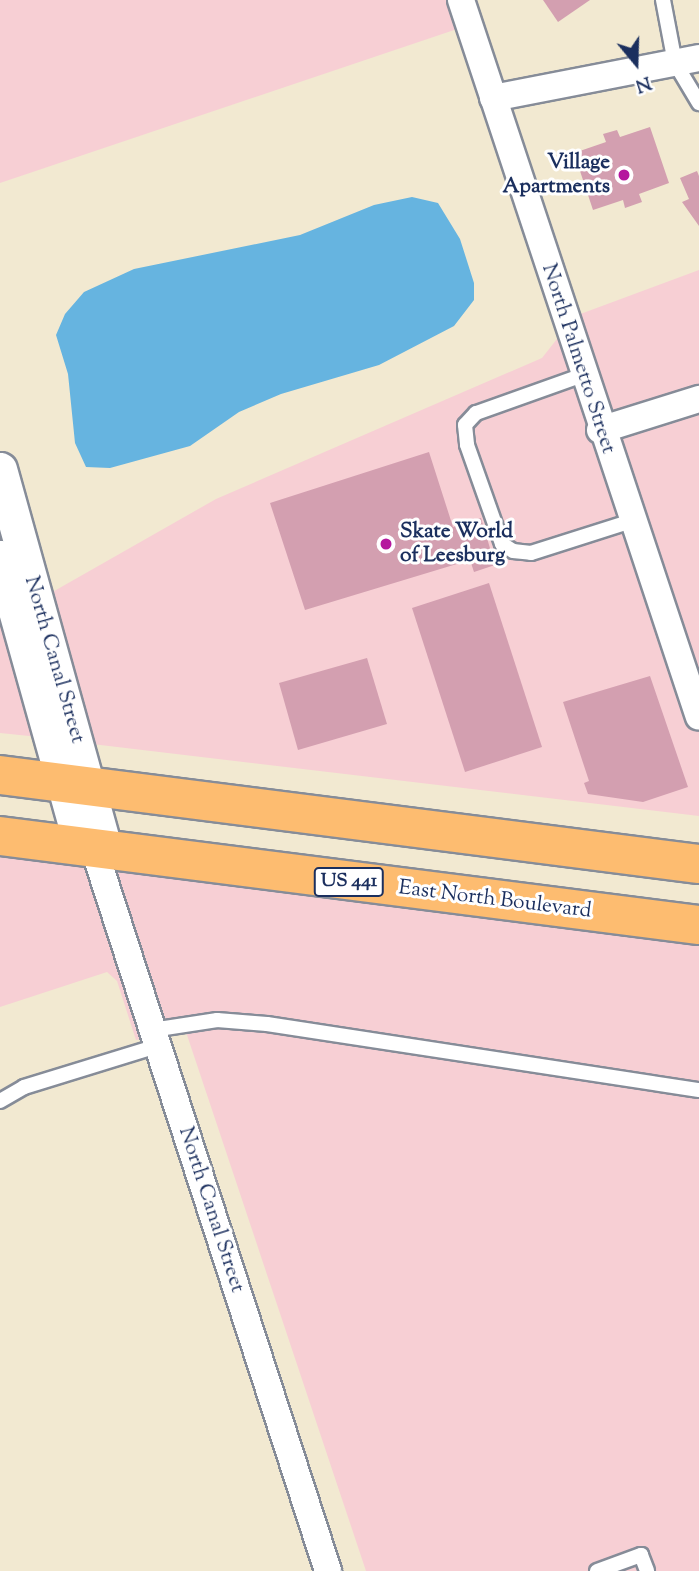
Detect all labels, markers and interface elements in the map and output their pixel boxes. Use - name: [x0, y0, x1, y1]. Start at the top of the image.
- north arrow: [601, 28, 671, 98]
- text: N: [631, 68, 655, 99]
- place label: Village Apartments: [502, 150, 610, 200]
- marker: Village Apartments: [616, 167, 632, 183]
- street label: North Palmetto Street: [535, 261, 621, 457]
- place label: Skate World of Leesburg: [400, 519, 513, 569]
- marker: Skate World of Leesburg: [378, 536, 394, 552]
- street label: North Canal Street: [18, 573, 90, 747]
- road number: US 441: [312, 866, 386, 898]
- street label: East North Boulevard: [397, 876, 593, 924]
- street label: North Canal Street: [172, 1124, 250, 1296]

